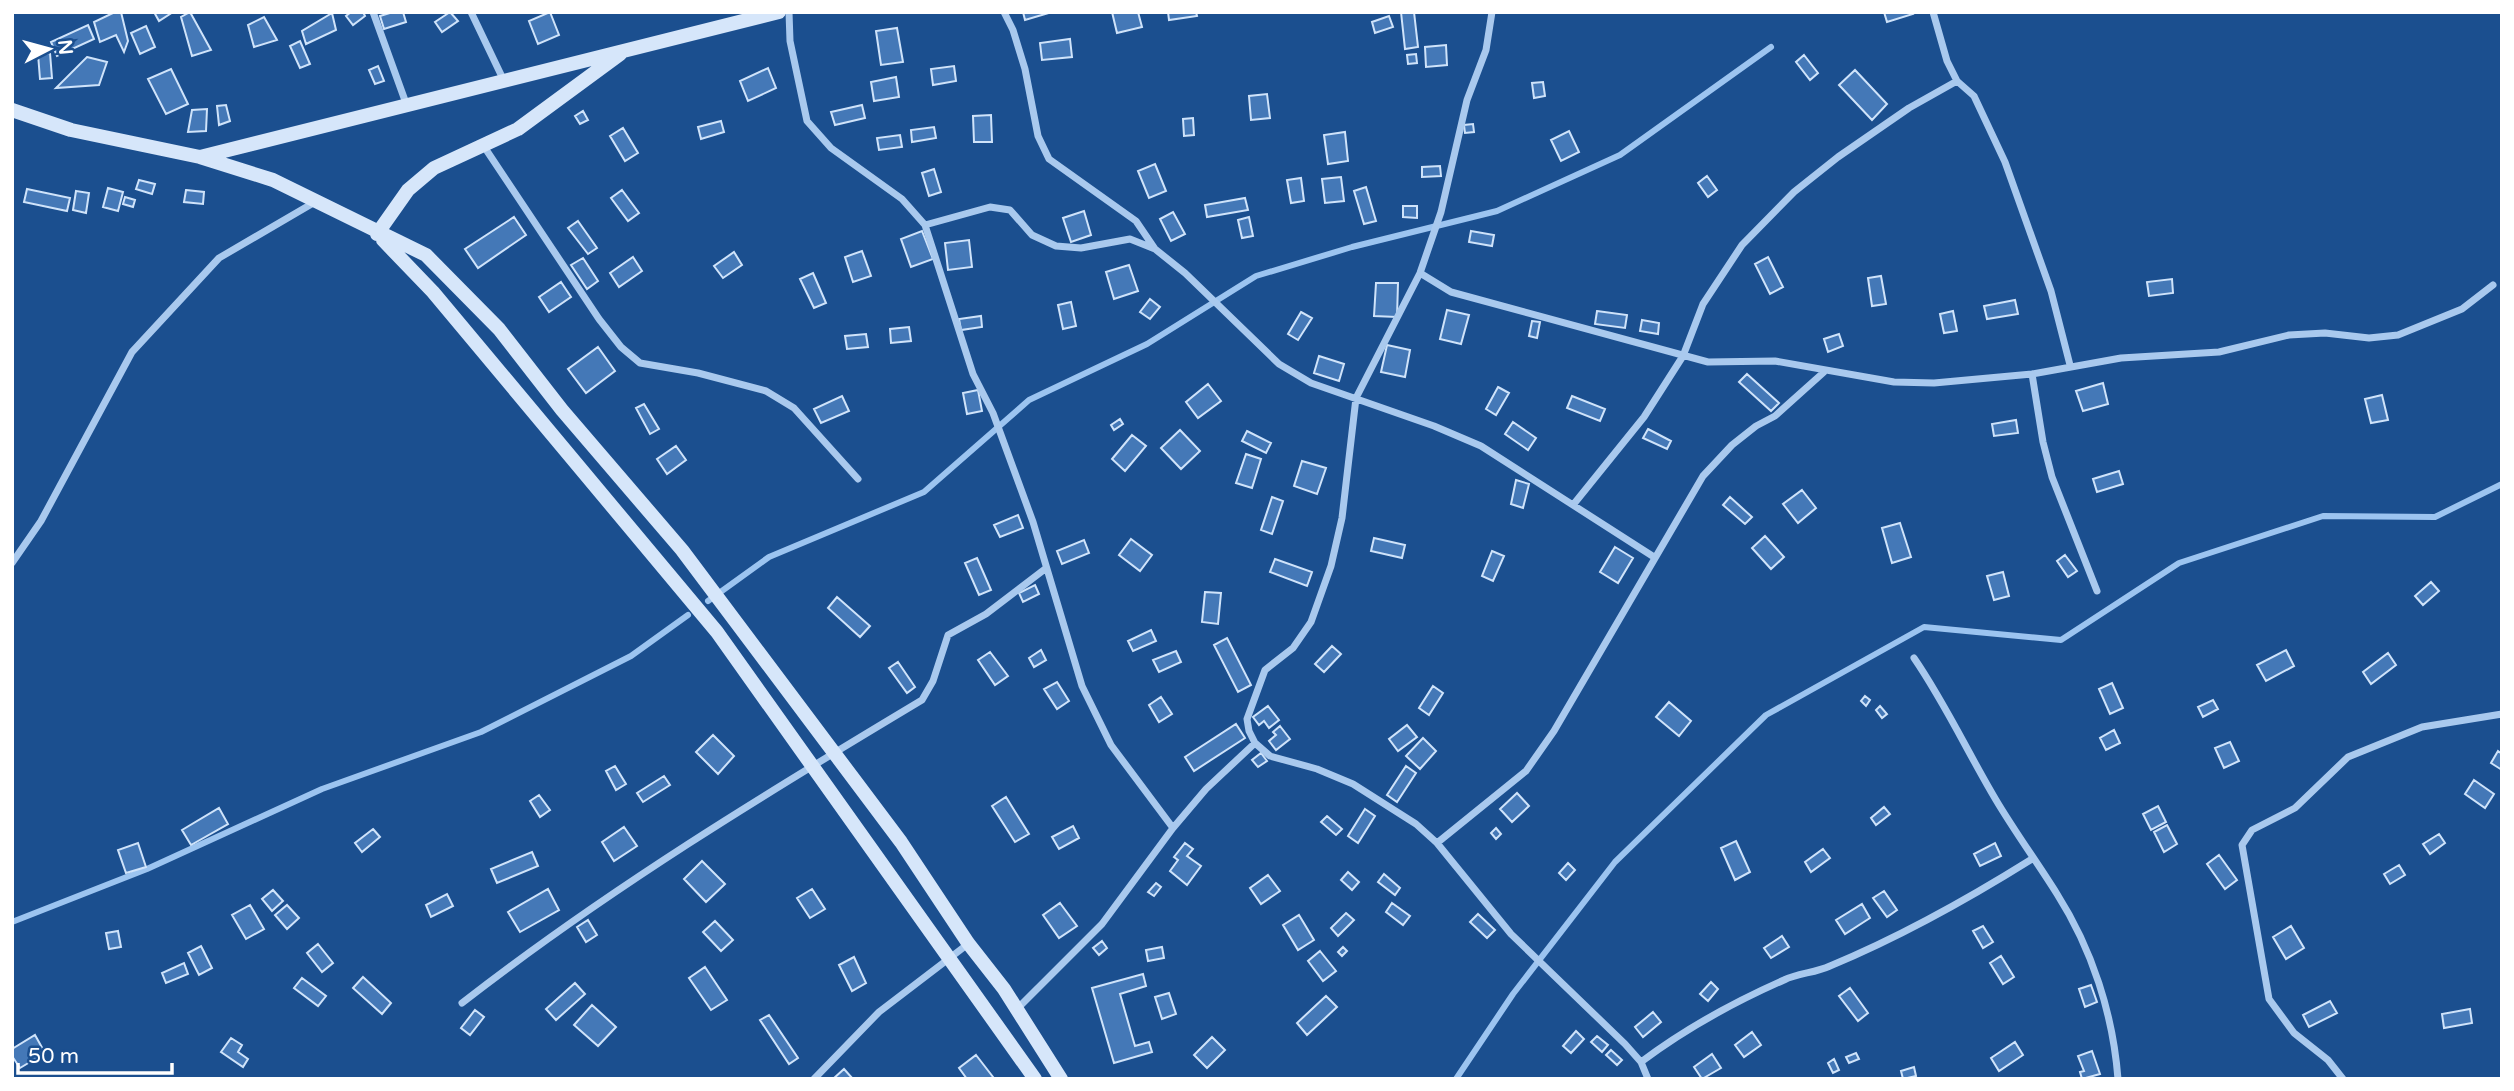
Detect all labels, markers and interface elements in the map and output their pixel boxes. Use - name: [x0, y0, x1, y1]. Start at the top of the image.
- north arrow: [14, 14, 84, 84]
- text: N: [53, 39, 77, 56]
- scale bar: [18, 1032, 172, 1076]
- text: 50 m: [28, 1044, 79, 1069]

